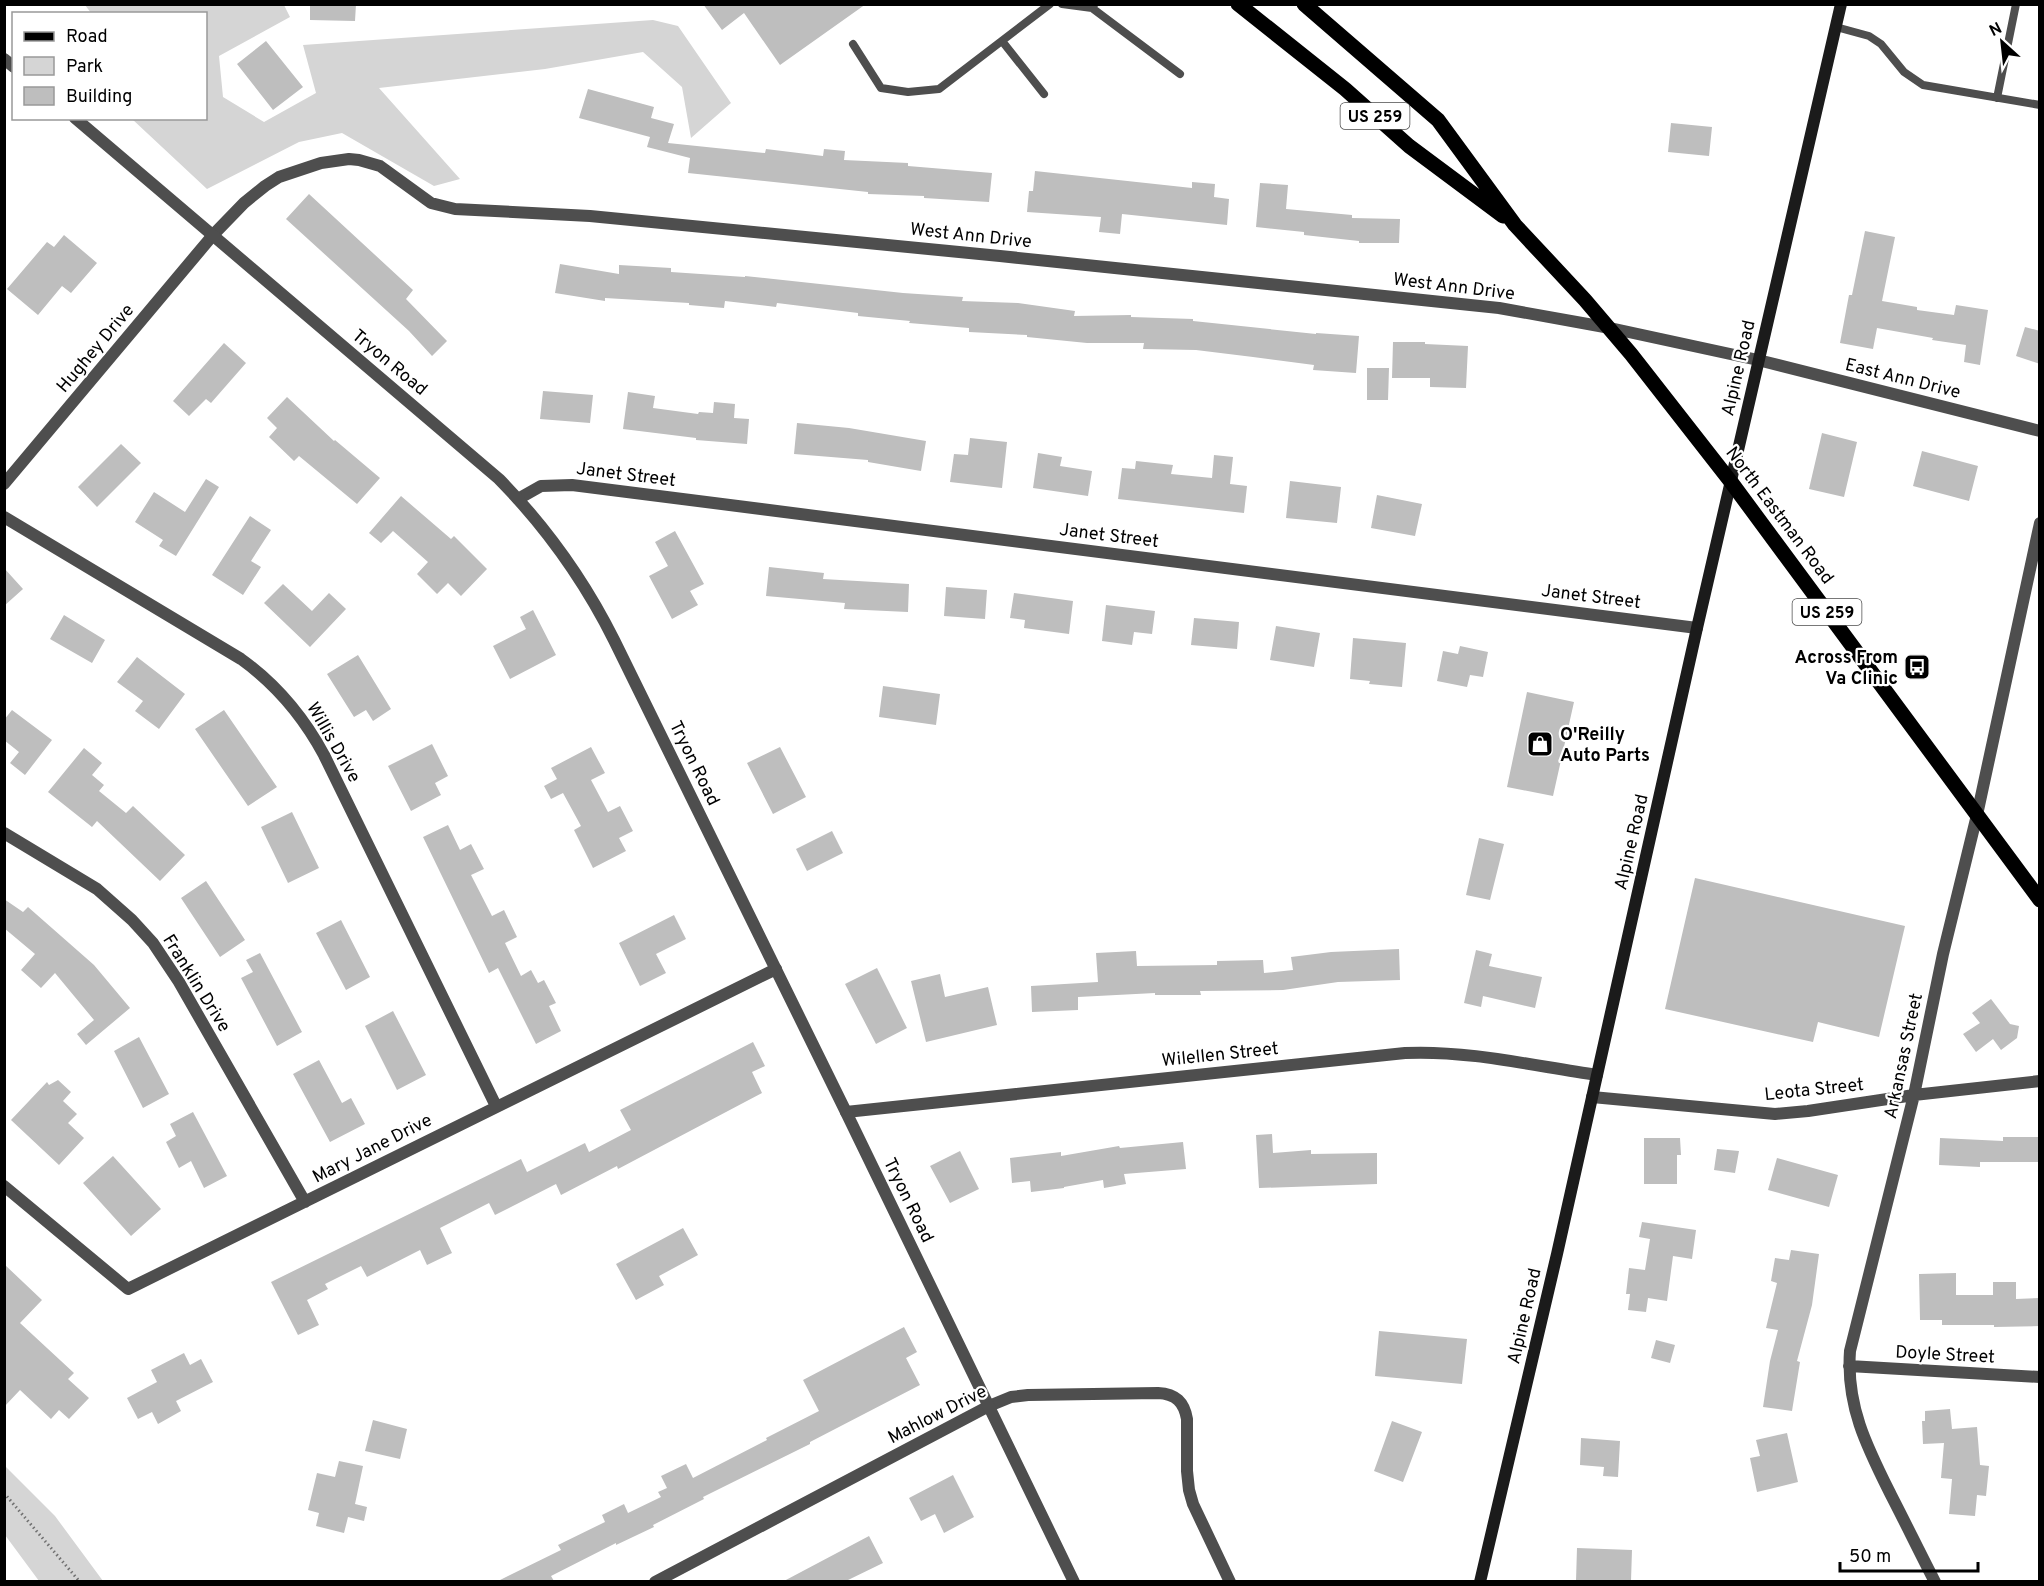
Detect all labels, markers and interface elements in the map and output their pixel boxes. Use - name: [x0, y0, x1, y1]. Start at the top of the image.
- legend: [12, 12, 207, 120]
- north arrow: [1972, 12, 2032, 72]
- text: N: [1986, 19, 2006, 42]
- text: Road: [66, 26, 108, 49]
- text: Park: [66, 56, 103, 79]
- text: Building: [66, 86, 132, 109]
- road number: US 259: [1340, 103, 1410, 129]
- street label: West Ann Drive: [909, 219, 1033, 254]
- street label: West Ann Drive: [1392, 269, 1516, 306]
- street label: Hughey Drive: [52, 300, 140, 398]
- street label: Alpine Road: [1717, 318, 1762, 419]
- street label: Tryon Road: [347, 325, 431, 401]
- street label: East Ann Drive: [1842, 354, 1963, 405]
- street label: North Eastman Road: [1720, 443, 1838, 589]
- street label: Janet Street: [575, 458, 677, 493]
- street label: Janet Street: [1058, 519, 1160, 554]
- street label: Janet Street: [1540, 580, 1642, 615]
- road number: US 259: [1792, 599, 1862, 625]
- place label: Across From Va Clinic: [1795, 647, 1898, 691]
- bus stop icon: Across From Va Clinic: [1902, 652, 1932, 682]
- street label: Willis Drive: [300, 698, 365, 787]
- street label: Tryon Road: [663, 717, 724, 810]
- place label: O'Reilly Auto Parts: [1560, 724, 1650, 768]
- shop icon: O'Reilly Auto Parts: [1525, 729, 1555, 759]
- street label: Alpine Road: [1610, 792, 1655, 893]
- street label: Franklin Drive: [157, 931, 235, 1037]
- street label: Arkansas Street: [1880, 991, 1929, 1121]
- street label: Wilellen Street: [1161, 1038, 1280, 1073]
- street label: Leota Street: [1763, 1074, 1865, 1107]
- street label: Mary Jane Drive: [309, 1109, 436, 1189]
- street label: Tryon Road: [877, 1154, 938, 1247]
- street label: Alpine Road: [1503, 1266, 1548, 1367]
- street label: Doyle Street: [1895, 1341, 1995, 1370]
- street label: Mahlow Drive: [884, 1381, 991, 1450]
- scale bar: [1840, 1535, 1978, 1573]
- text: 50 m: [1849, 1546, 1891, 1569]

